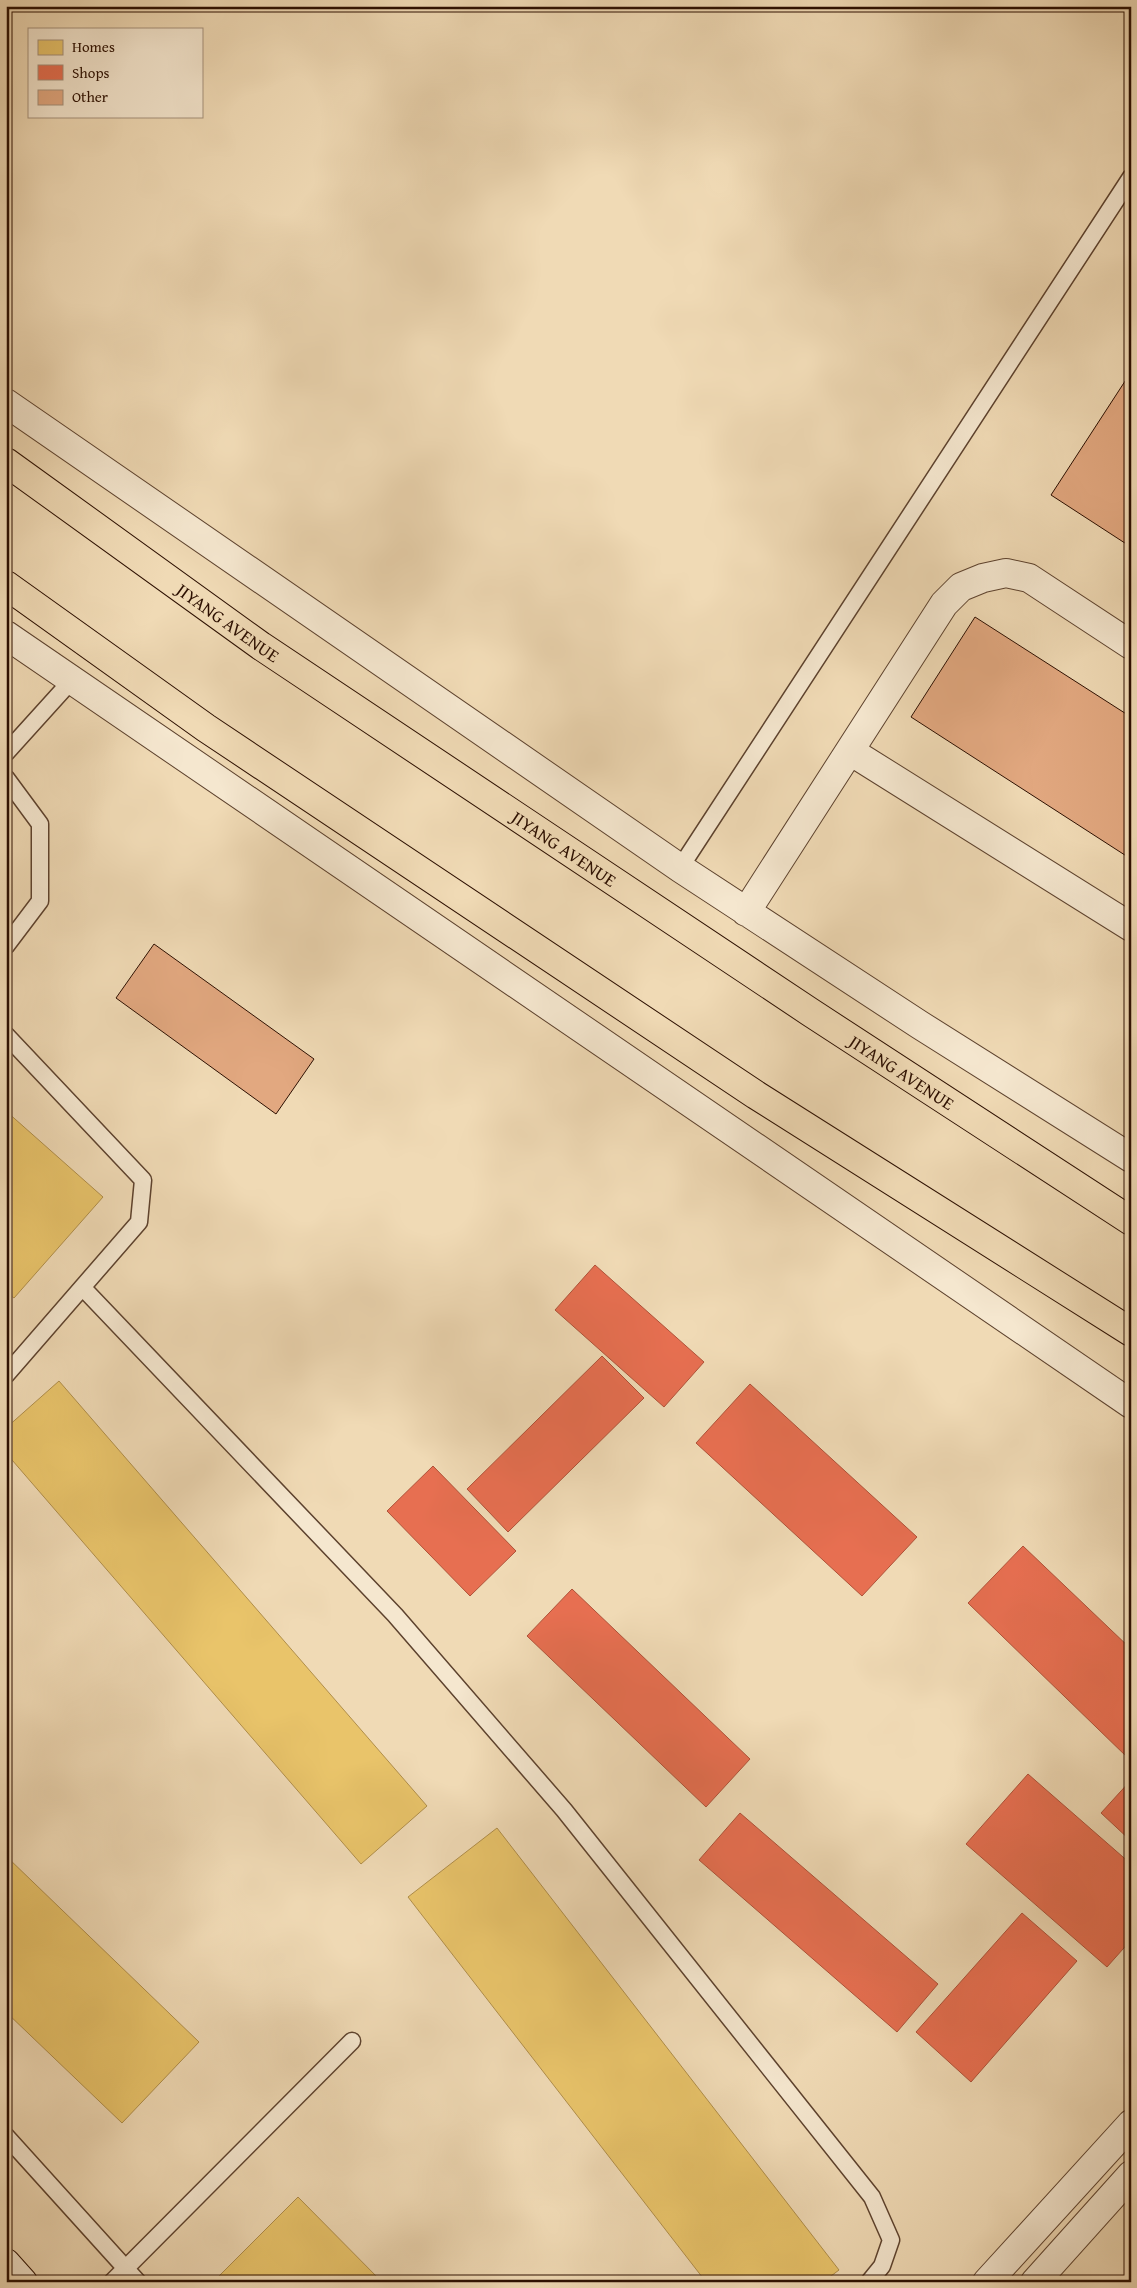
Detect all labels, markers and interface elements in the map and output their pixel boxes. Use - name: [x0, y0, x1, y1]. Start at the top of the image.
- legend: [28, 28, 202, 118]
- text: Homes: [72, 36, 115, 57]
- text: Shops: [72, 62, 109, 83]
- text: Other: [72, 86, 108, 107]
- street label: JIYANG AVENUE: [170, 575, 285, 668]
- street label: JIYANG AVENUE: [505, 802, 622, 893]
- street label: JIYANG AVENUE: [842, 1026, 960, 1116]

